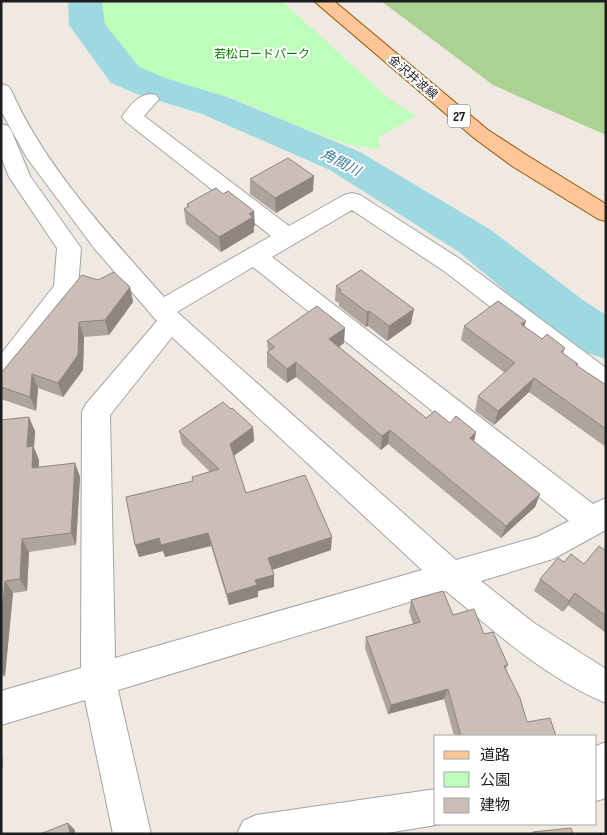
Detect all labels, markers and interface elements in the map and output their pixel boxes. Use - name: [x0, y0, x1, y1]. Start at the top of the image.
- park label: 若松ロードパーク: [214, 47, 310, 62]
- street label: 金沢井波線: [385, 52, 440, 102]
- road number: 27: [448, 104, 470, 128]
- water label: 角間川: [318, 145, 365, 180]
- legend: [434, 735, 597, 825]
- text: 道路: [480, 746, 510, 765]
- text: 公園: [480, 771, 510, 790]
- text: 建物: [480, 796, 510, 815]

